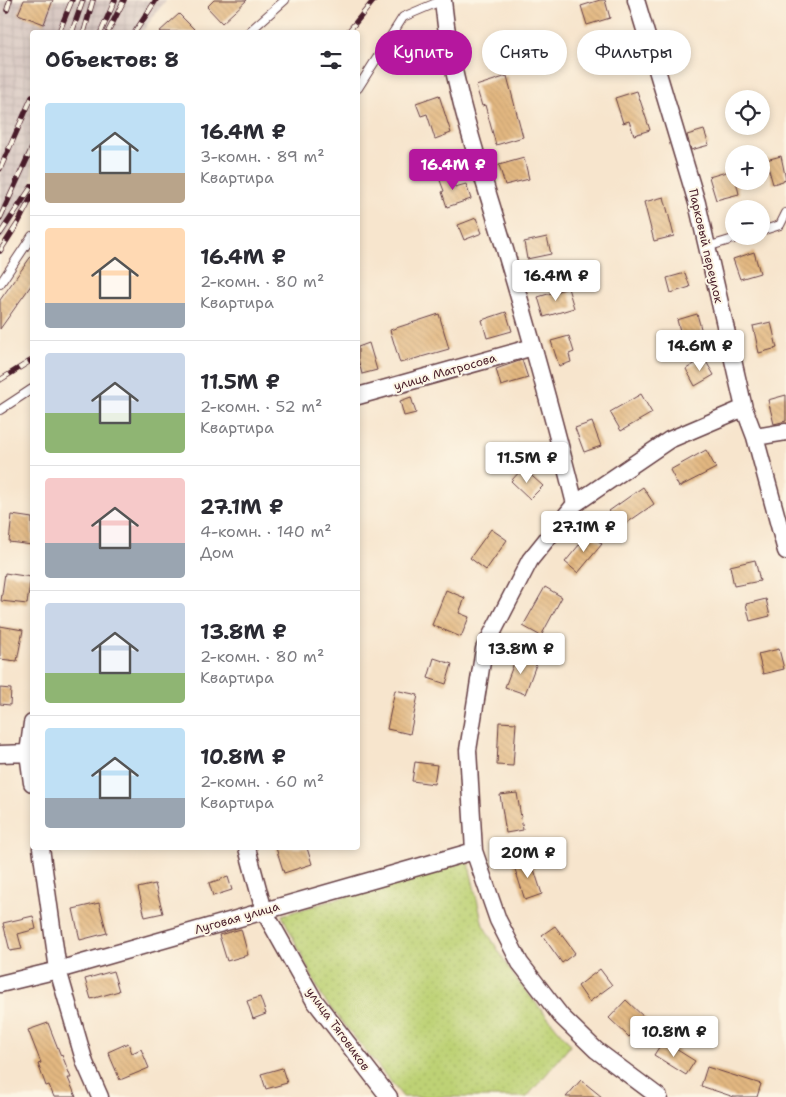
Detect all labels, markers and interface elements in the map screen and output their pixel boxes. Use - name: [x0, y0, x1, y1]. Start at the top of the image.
- chip: Купить: [375, 30, 472, 75]
- chip: Снять: [482, 30, 567, 75]
- chip: Фильтры: [577, 30, 691, 75]
- text: Объектов: 8: [45, 46, 179, 74]
- icon: filters: [317, 46, 345, 74]
- map controls: [725, 90, 770, 245]
- button: locate: [725, 90, 770, 135]
- text: 16.4M ₽: [200, 118, 286, 146]
- icon: home: [85, 123, 145, 183]
- button: +: [725, 145, 770, 190]
- text: 3-комн. · 89 m²: [200, 146, 325, 167]
- pin: 16.4M ₽: [407, 148, 499, 191]
- text: 16.4M ₽: [420, 154, 486, 175]
- text: Квартира: [200, 167, 274, 188]
- street label: Парковый переулок: [685, 187, 727, 305]
- button: −: [725, 200, 770, 245]
- text: 16.4M ₽: [200, 243, 286, 271]
- icon: home: [85, 248, 145, 308]
- pin: 16.4M ₽: [510, 260, 602, 302]
- text: 16.4M ₽: [523, 265, 589, 286]
- text: 2-комн. · 80 m²: [200, 271, 324, 292]
- text: Квартира: [200, 292, 274, 313]
- pin: 14.6M ₽: [654, 330, 746, 372]
- text: 14.6M ₽: [667, 335, 733, 356]
- street label: улица Матросова: [392, 350, 499, 394]
- text: 11.5M ₽: [200, 368, 280, 396]
- icon: home: [85, 373, 145, 433]
- text: 2-комн. · 52 m²: [200, 396, 322, 417]
- text: Квартира: [200, 417, 274, 438]
- pin: 11.5M ₽: [481, 442, 573, 484]
- text: 11.5M ₽: [496, 447, 558, 468]
- text: 27.1M ₽: [200, 493, 284, 521]
- icon: home: [85, 498, 145, 558]
- pin: 27.1M ₽: [538, 510, 630, 553]
- text: 27.1M ₽: [552, 516, 616, 537]
- text: 4-комн. · 140 m²: [200, 521, 332, 542]
- text: Дом: [200, 542, 234, 563]
- text: 13.8M ₽: [200, 618, 287, 646]
- icon: home: [85, 623, 145, 683]
- pin: 13.8M ₽: [475, 632, 567, 675]
- text: 13.8M ₽: [488, 638, 554, 659]
- text: 2-комн. · 80 m²: [200, 646, 324, 667]
- text: Квартира: [200, 667, 274, 688]
- text: 10.8M ₽: [200, 743, 286, 771]
- icon: home: [85, 748, 145, 808]
- text: 2-комн. · 60 m²: [200, 771, 324, 792]
- text: Квартира: [200, 792, 274, 813]
- pin: 20M ₽: [493, 836, 563, 879]
- text: 20M ₽: [500, 842, 556, 863]
- street label: Луговая улица: [193, 898, 282, 938]
- street label: улица Тяговиков: [302, 984, 374, 1074]
- pin: 10.8M ₽: [628, 1016, 720, 1058]
- text: 10.8M ₽: [641, 1021, 707, 1042]

